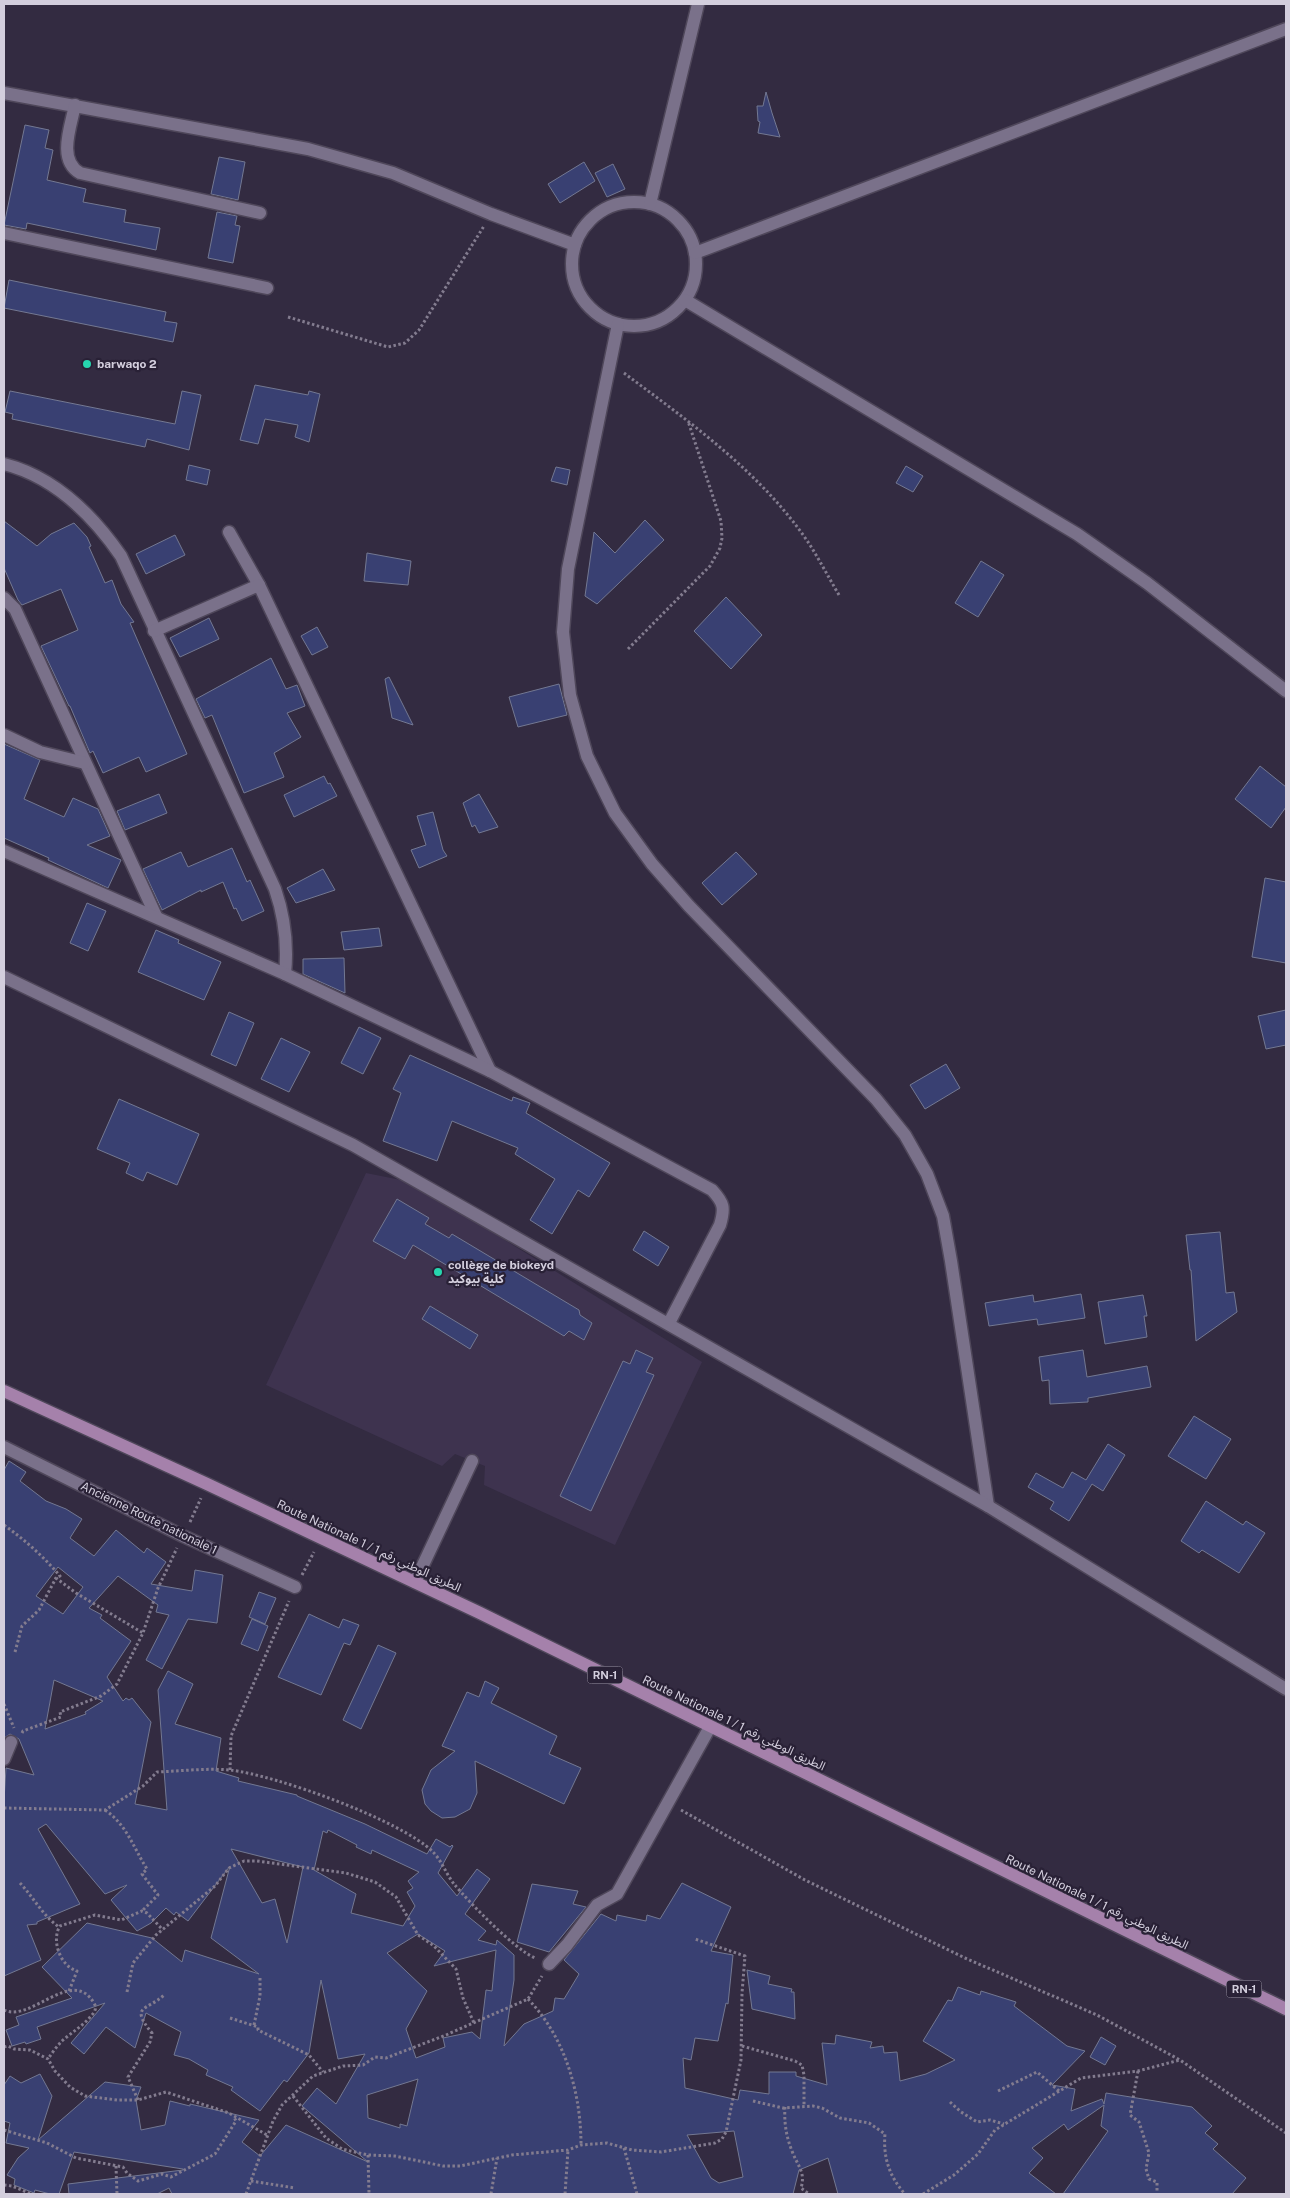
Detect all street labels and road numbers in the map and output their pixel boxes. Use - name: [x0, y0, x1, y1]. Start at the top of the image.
- street label: Ancienne Route nationale 1: [79, 1479, 219, 1557]
- street label: Route Nationale 1 / الطريق الوطني رقم 1: [273, 1497, 463, 1598]
- road number: RN-1: [588, 1666, 622, 1684]
- street label: Route Nationale 1 / الطريق الوطني رقم 1: [639, 1672, 828, 1776]
- street label: Route Nationale 1 / الطريق الوطني رقم 1: [1002, 1851, 1191, 1955]
- road number: RN-1: [1226, 1980, 1262, 1998]

